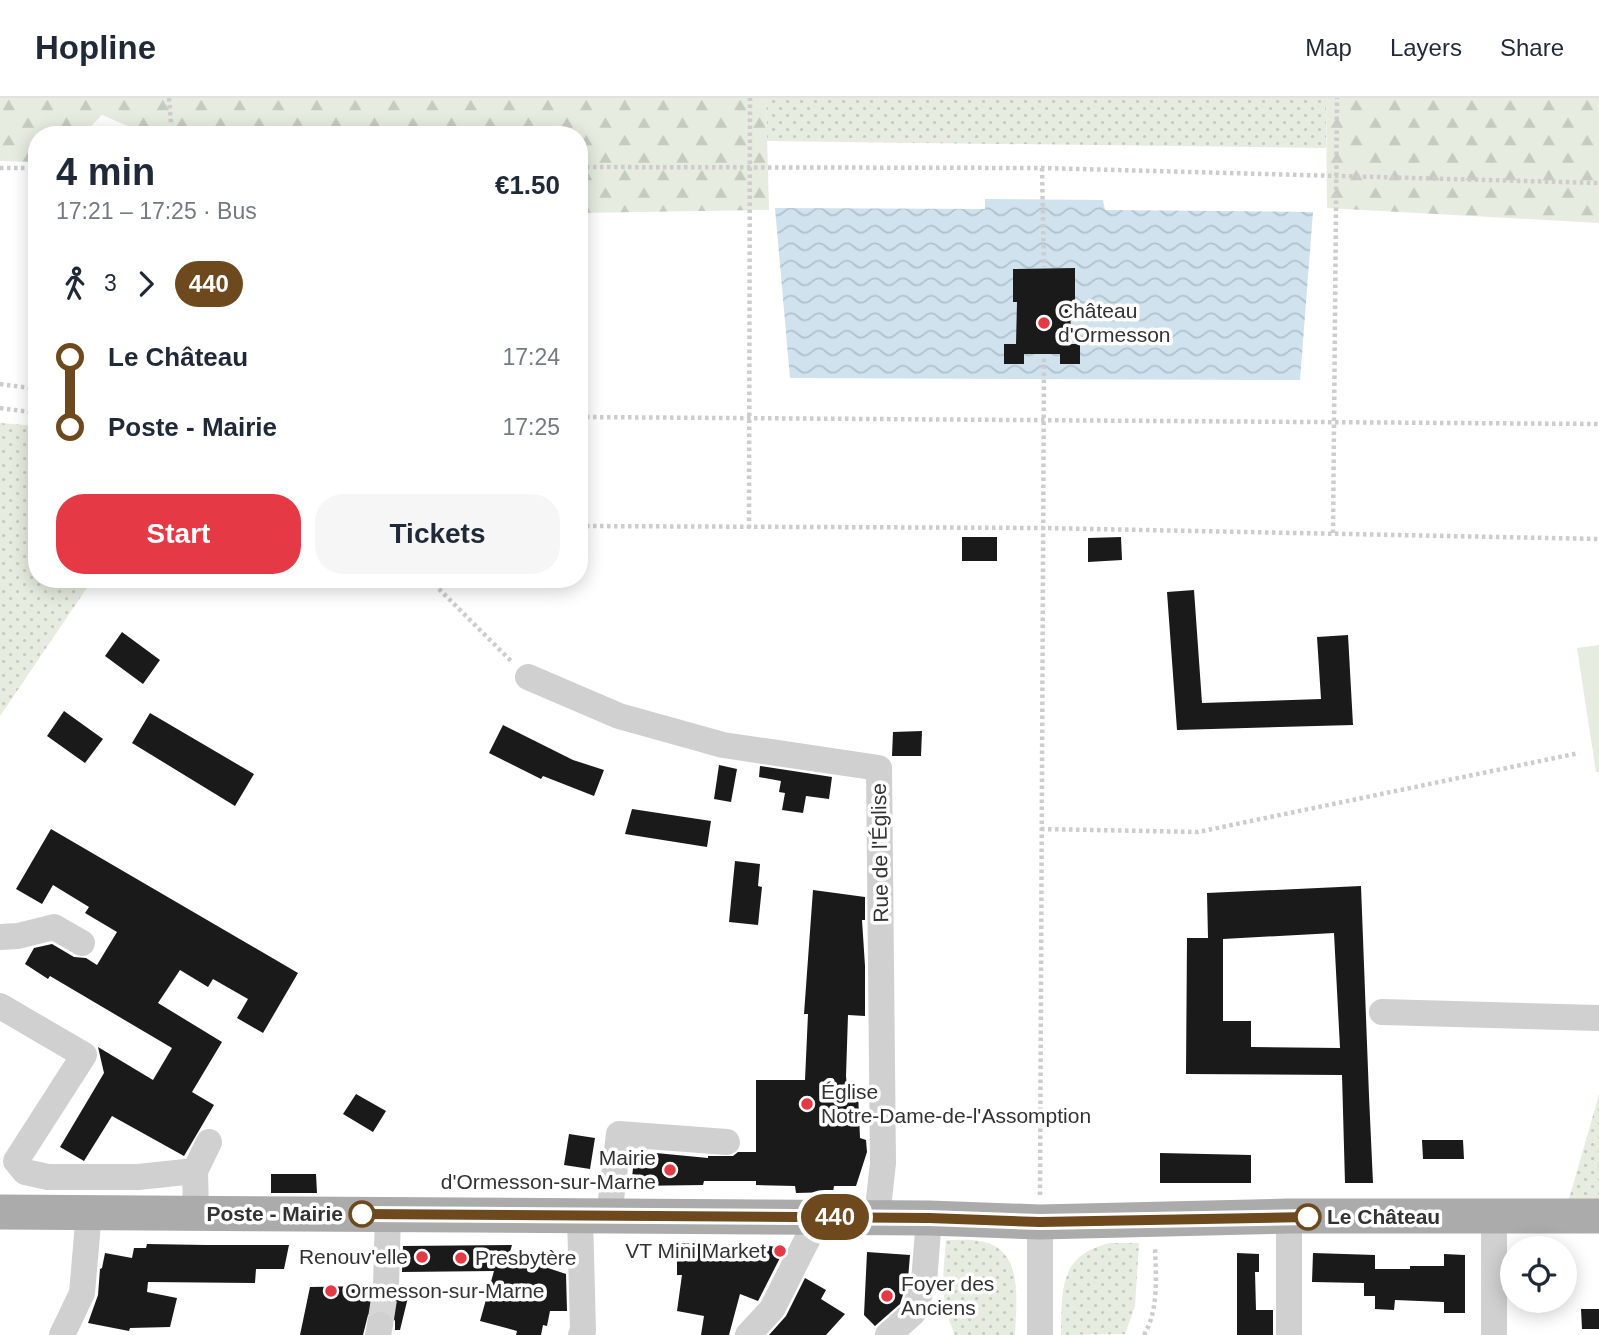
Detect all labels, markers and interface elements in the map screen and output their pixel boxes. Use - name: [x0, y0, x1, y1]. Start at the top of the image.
- text: Hopline: [35, 29, 156, 66]
- text: Map: [1305, 34, 1352, 61]
- text: Layers: [1390, 34, 1462, 61]
- text: Share: [1500, 34, 1564, 61]
- text: 4 min: [56, 151, 155, 193]
- text: €1.50: [495, 170, 560, 200]
- text: 17:21 – 17:25 · Bus: [56, 198, 257, 224]
- icon: walk: [56, 265, 94, 303]
- icon: forward: [127, 265, 165, 303]
- text: 3: [104, 270, 117, 296]
- text: 440: [189, 270, 229, 297]
- place label: Château d'Ormesson: [1058, 299, 1171, 346]
- marker: Château d'Ormesson: [1036, 315, 1052, 331]
- text: Le Château: [108, 342, 248, 372]
- text: 17:24: [502, 344, 560, 370]
- text: Poste - Mairie: [108, 412, 277, 442]
- text: 17:25: [502, 414, 560, 440]
- button: Start: [56, 494, 301, 574]
- button: Tickets: [315, 494, 560, 574]
- street label: Rue de l'Église: [867, 783, 892, 923]
- place label: Église Notre-Dame-de-l'Assomption: [821, 1080, 1091, 1127]
- marker: Église Notre-Dame-de-l'Assomption: [799, 1096, 815, 1112]
- place label: Mairie d'Ormesson-sur-Marne: [441, 1146, 656, 1193]
- marker: Mairie d'Ormesson-sur-Marne: [662, 1162, 678, 1178]
- line badge: 440: [795, 1194, 875, 1240]
- marker: Poste - Mairie: [349, 1201, 375, 1227]
- place label: Poste - Mairie: [206, 1202, 343, 1225]
- text: 440: [815, 1203, 855, 1230]
- marker: Le Château: [1295, 1204, 1321, 1230]
- place label: Le Château: [1327, 1205, 1440, 1228]
- map controls: [1500, 1236, 1577, 1313]
- button: locate: [1500, 1236, 1577, 1313]
- place label: VT Mini Market: [625, 1239, 766, 1262]
- marker: VT Mini Market: [772, 1243, 788, 1259]
- place label: Renouv'elle: [299, 1245, 408, 1268]
- place label: Presbytère: [475, 1246, 577, 1269]
- marker: Renouv'elle: [414, 1249, 430, 1265]
- marker: Presbytère: [453, 1250, 469, 1266]
- place label: Foyer des Anciens: [901, 1272, 994, 1319]
- place label: Ormesson-sur-Marne: [345, 1279, 545, 1302]
- marker: Ormesson-sur-Marne: [323, 1283, 339, 1299]
- marker: Foyer des Anciens: [879, 1288, 895, 1304]

